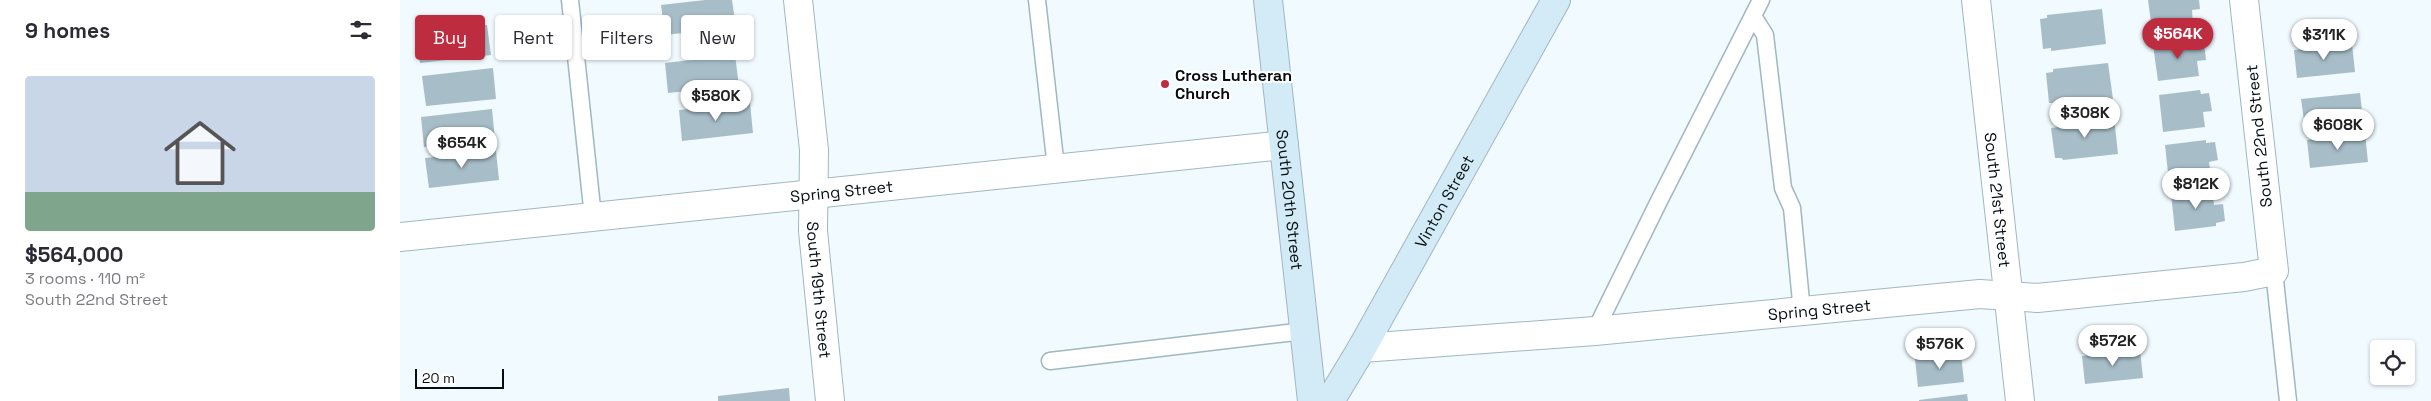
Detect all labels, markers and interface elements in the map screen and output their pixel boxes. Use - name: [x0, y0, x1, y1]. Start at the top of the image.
- chip: Buy: [415, 15, 485, 60]
- chip: Rent: [495, 15, 572, 60]
- chip: Filters: [582, 15, 671, 60]
- chip: New: [681, 15, 754, 60]
- icon: filters: [347, 16, 375, 44]
- text: 9 homes: [25, 17, 110, 44]
- pin: $564K: [2143, 18, 2213, 60]
- pin: $311K: [2289, 18, 2359, 61]
- text: $564K: [2153, 23, 2203, 44]
- text: $311K: [2302, 24, 2346, 45]
- street label: South 22nd Street: [2241, 64, 2277, 208]
- place label: Cross Lutheran Church: [1175, 65, 1292, 104]
- marker: Cross Lutheran Church: [1159, 78, 1171, 90]
- pin: $580K: [681, 80, 751, 122]
- text: $580K: [691, 85, 741, 106]
- pin: $308K: [2050, 96, 2120, 139]
- text: $308K: [2060, 102, 2110, 123]
- icon: home: [155, 108, 245, 198]
- pin: $608K: [2303, 108, 2373, 151]
- text: $608K: [2313, 114, 2363, 135]
- pin: $654K: [427, 126, 497, 169]
- street label: South 20th Street: [1272, 129, 1308, 271]
- street label: South 21st Street: [1980, 131, 2016, 268]
- text: $654K: [437, 132, 487, 153]
- street label: Vinton Street: [1410, 151, 1478, 251]
- pin: $812K: [2161, 168, 2231, 210]
- text: $812K: [2173, 173, 2219, 194]
- street label: Spring Street: [789, 175, 894, 207]
- street label: South 19th Street: [802, 221, 836, 359]
- text: $564,000: [25, 241, 123, 268]
- text: 3 rooms · 110 m²: [25, 268, 145, 289]
- text: South 22nd Street: [25, 289, 168, 310]
- street label: Spring Street: [1767, 294, 1872, 325]
- pin: $572K: [2078, 324, 2148, 367]
- pin: $576K: [1905, 328, 1975, 370]
- text: $572K: [2089, 330, 2137, 351]
- text: $576K: [1916, 333, 1964, 354]
- map controls: [2370, 340, 2415, 385]
- button: locate: [2370, 340, 2415, 385]
- scale bar: [415, 366, 504, 389]
- text: 20 m: [422, 369, 455, 387]

